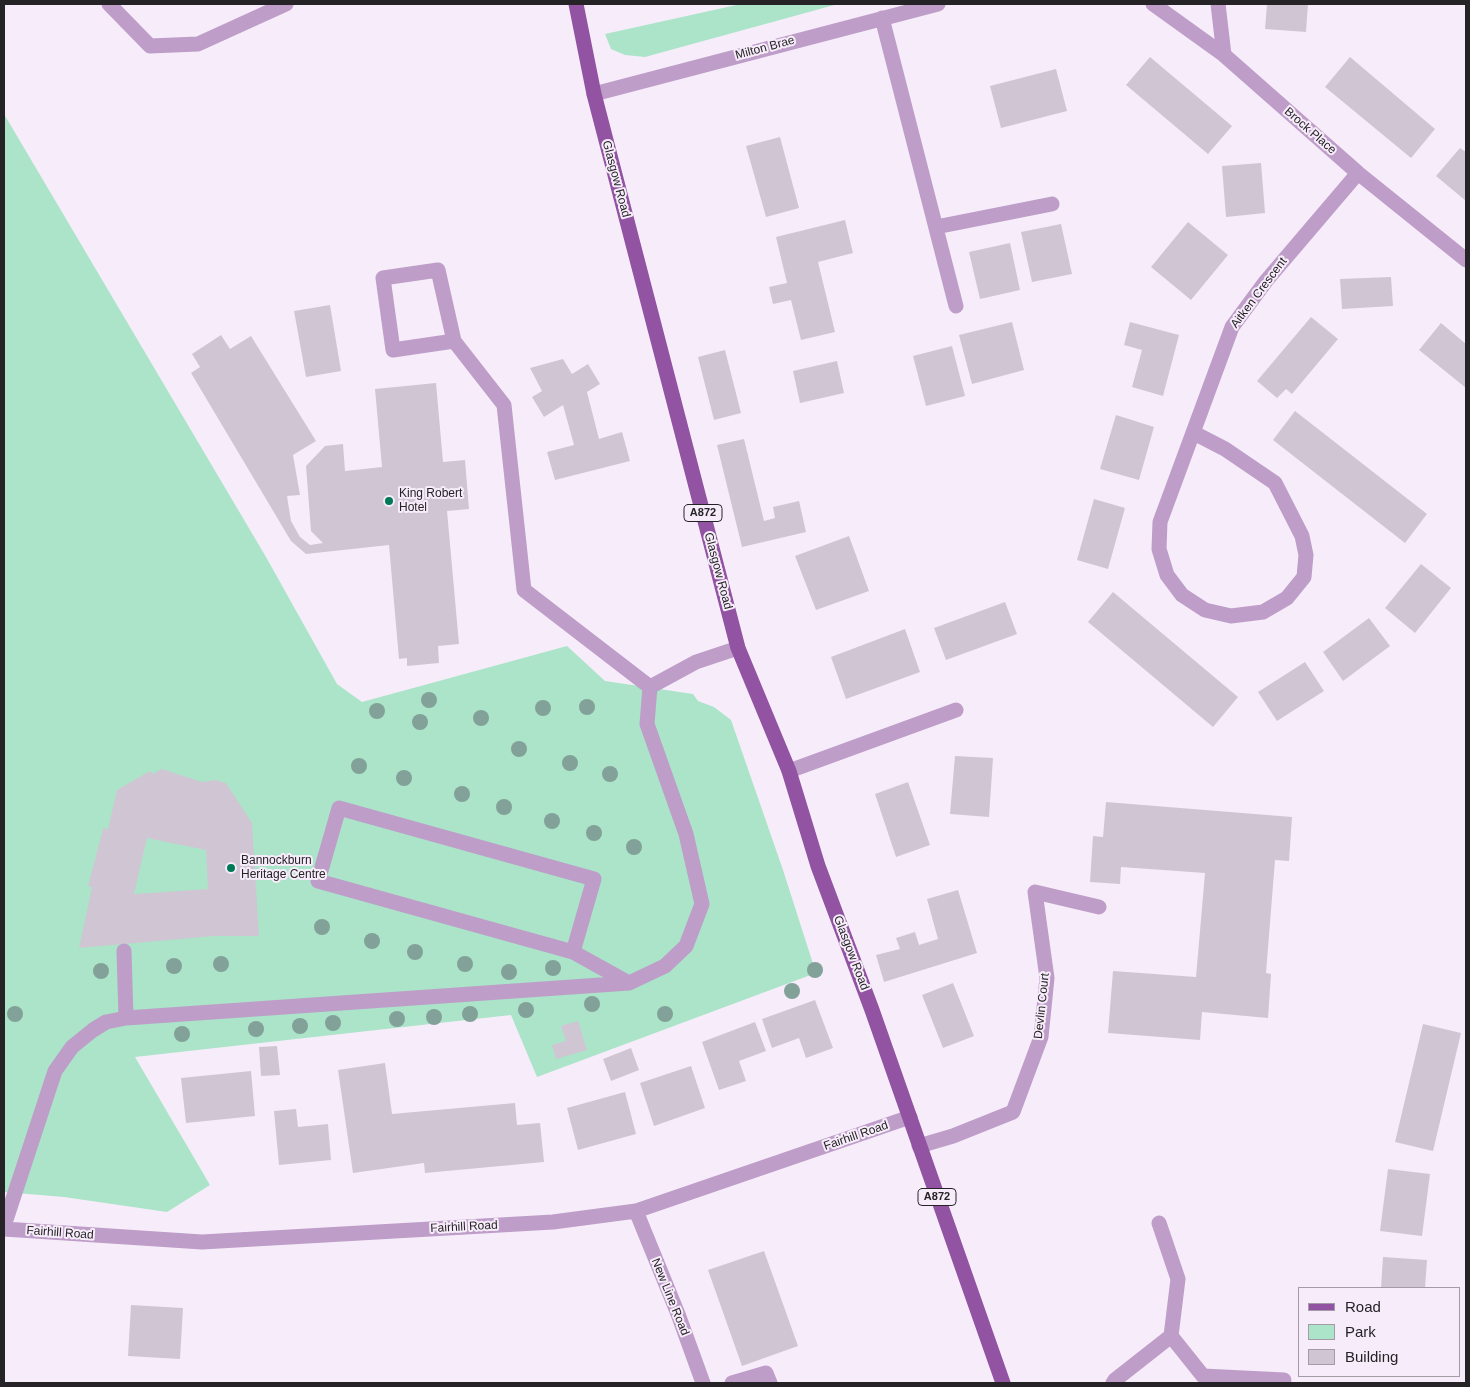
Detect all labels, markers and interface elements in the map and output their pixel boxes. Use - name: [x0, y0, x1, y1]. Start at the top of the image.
- street label: Milton Brae: [734, 33, 796, 63]
- street label: Brock Place: [1281, 105, 1339, 157]
- street label: Glasgow Road: [599, 139, 633, 219]
- street label: Aitken Crescent: [1228, 255, 1290, 331]
- place label: King Robert Hotel: [399, 487, 462, 515]
- marker: King Robert Hotel: [383, 495, 395, 507]
- road number: A872: [684, 504, 722, 522]
- street label: Glasgow Road: [701, 531, 735, 611]
- place label: Bannockburn Heritage Centre: [241, 854, 326, 882]
- marker: Bannockburn Heritage Centre: [225, 862, 237, 874]
- street label: Glasgow Road: [830, 914, 872, 992]
- street label: Devlin Court: [1031, 972, 1053, 1040]
- street label: Fairhill Road: [822, 1118, 890, 1154]
- road number: A872: [918, 1188, 956, 1206]
- street label: Fairhill Road: [430, 1218, 498, 1236]
- street label: Fairhill Road: [26, 1223, 94, 1243]
- street label: New Line Road: [648, 1256, 692, 1338]
- legend: [1298, 1287, 1460, 1377]
- text: Road: [1345, 1298, 1381, 1315]
- text: Park: [1345, 1323, 1376, 1340]
- text: Building: [1345, 1348, 1398, 1365]

